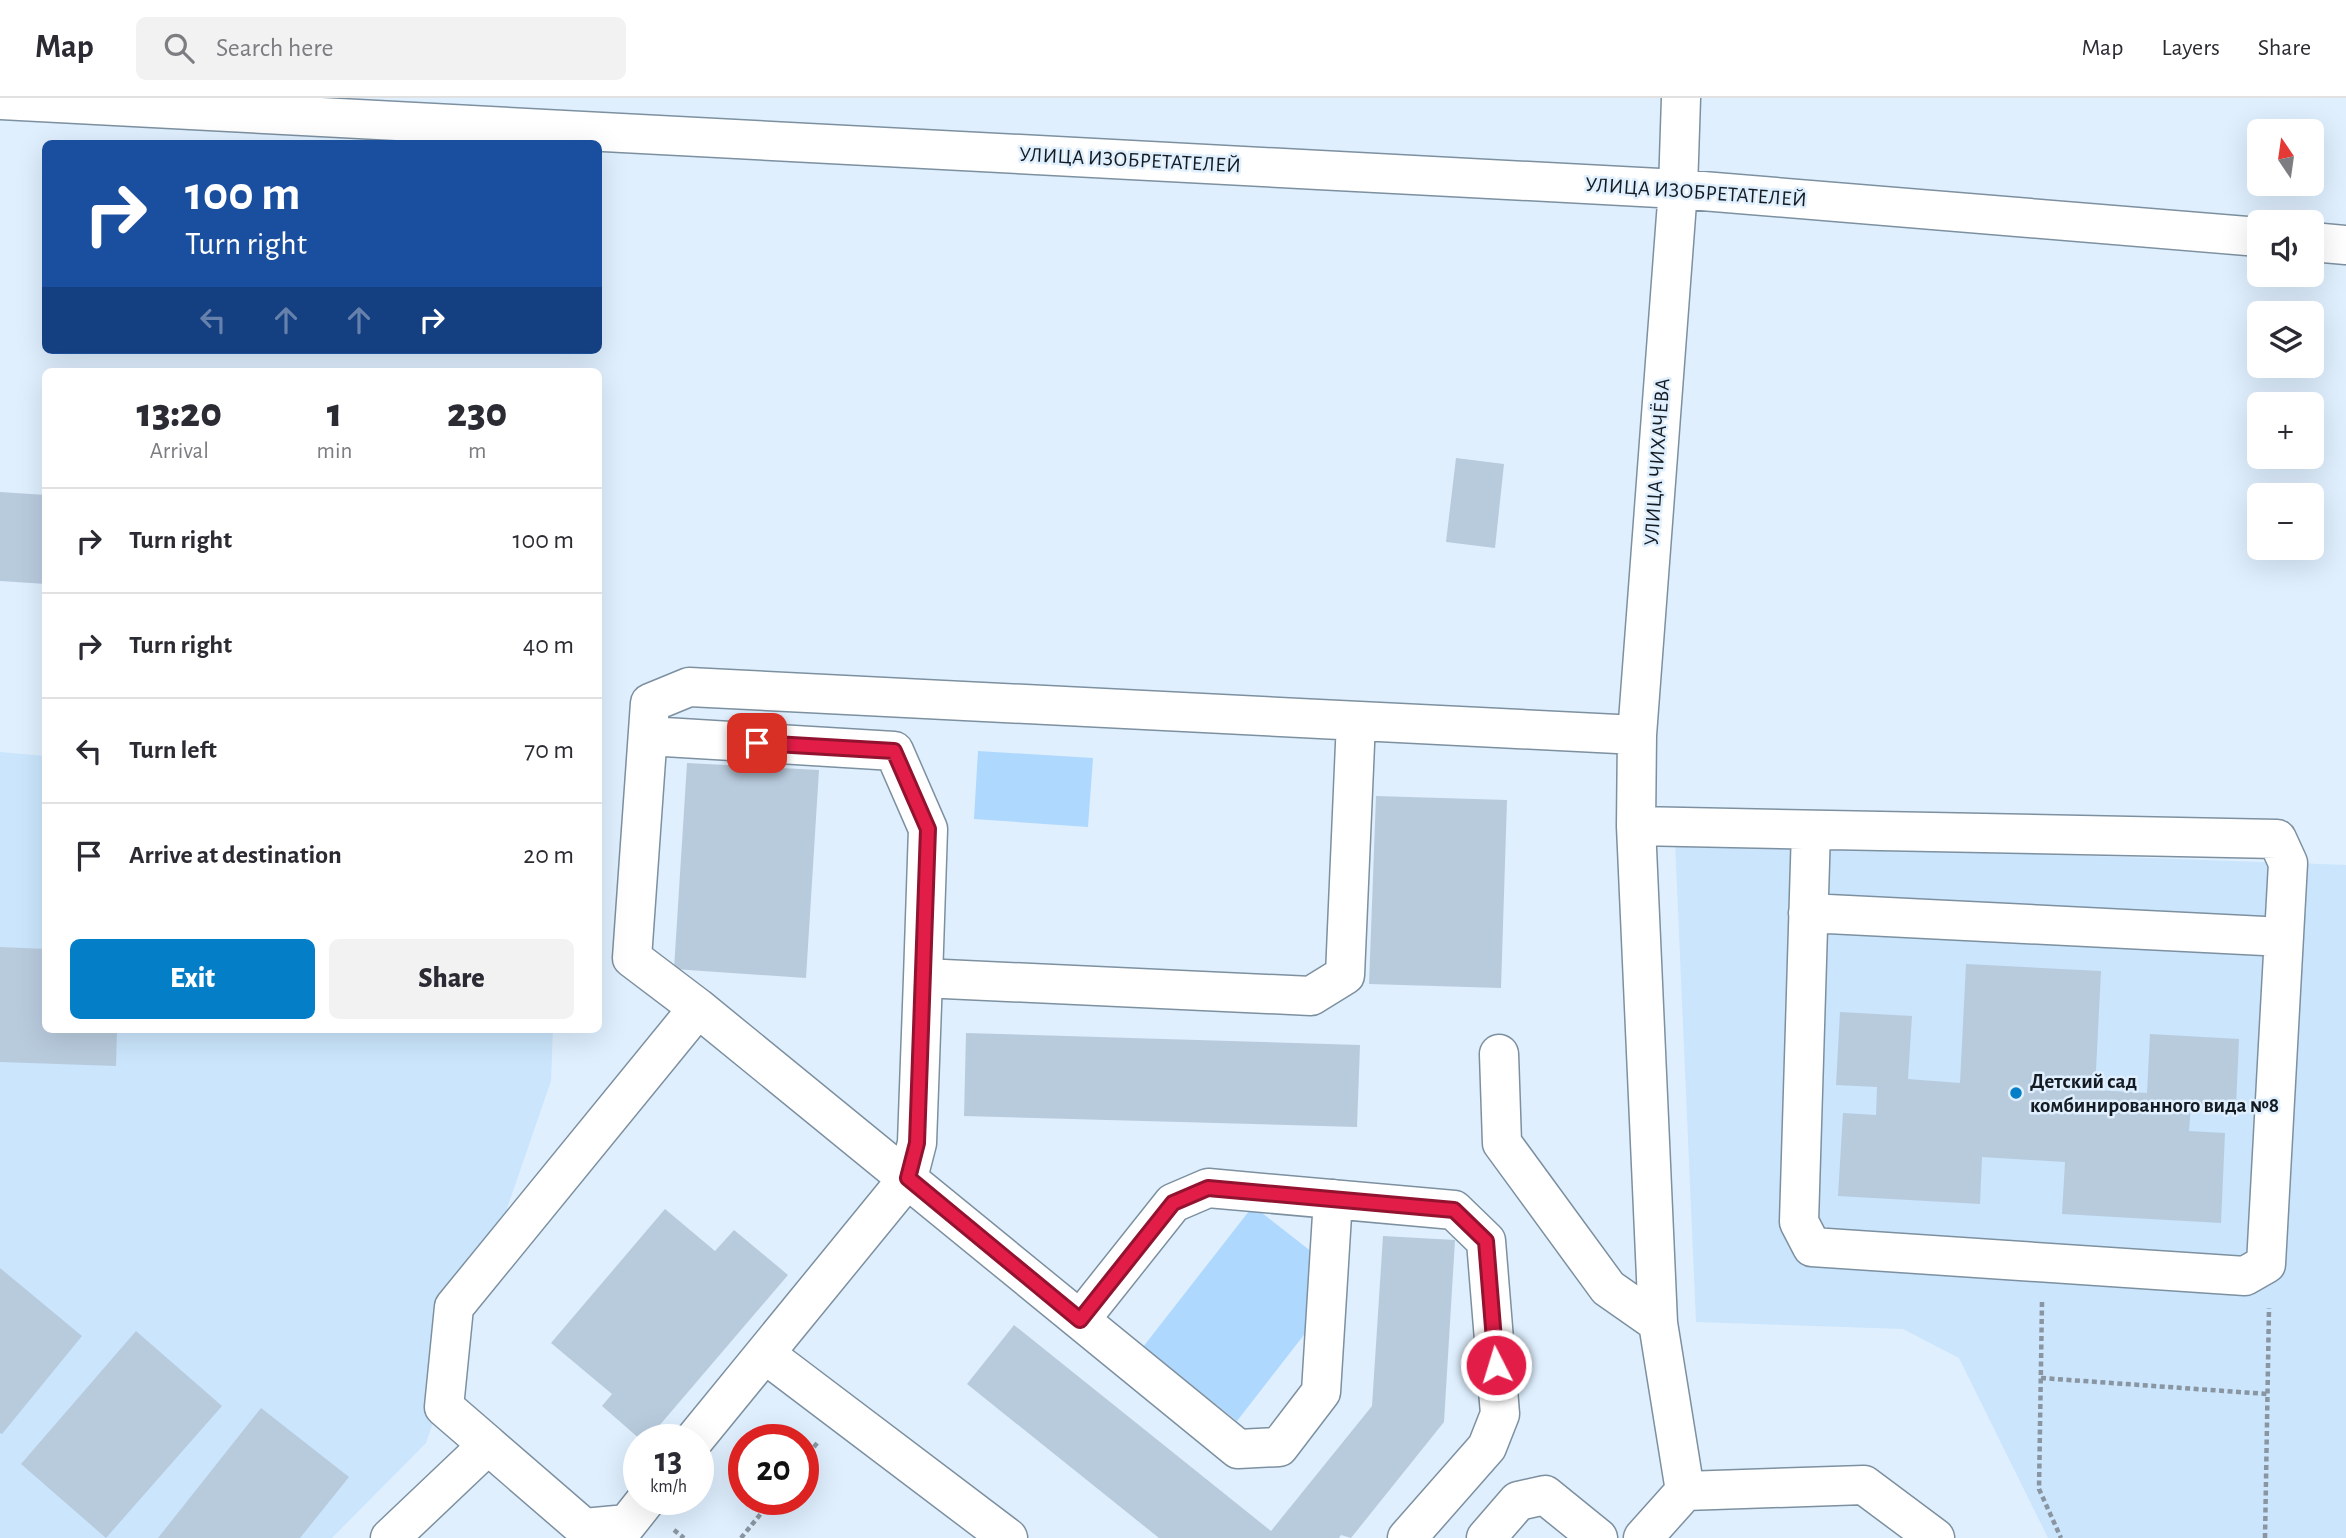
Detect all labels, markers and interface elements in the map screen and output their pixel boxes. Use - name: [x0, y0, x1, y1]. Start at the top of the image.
- search box: [136, 17, 626, 80]
- icon: search: [160, 29, 198, 67]
- text: Map: [35, 31, 94, 64]
- text: Search here: [216, 35, 334, 61]
- text: Map: [2081, 36, 2123, 60]
- text: Layers: [2161, 36, 2220, 60]
- text: Share: [2258, 36, 2311, 60]
- north arrow: [2247, 119, 2324, 196]
- map controls: [2247, 119, 2324, 560]
- street label: УЛИЦА ИЗОБРЕТАТЕЛЕЙ: [1018, 143, 1242, 176]
- icon: right: [70, 168, 161, 259]
- text: 100 m: [185, 170, 301, 219]
- street label: УЛИЦА ИЗОБРЕТАТЕЛЕЙ: [1584, 173, 1808, 210]
- button: sound: [2247, 210, 2324, 287]
- text: Turn right: [185, 228, 307, 260]
- icon: left: [194, 301, 232, 339]
- icon: ahead: [267, 301, 305, 339]
- icon: ahead: [340, 301, 378, 339]
- icon: right: [413, 301, 451, 339]
- button: layers: [2247, 301, 2324, 378]
- street label: УЛИЦА ЧИХАЧЁВА: [1640, 377, 1673, 547]
- text: 13:20: [137, 392, 222, 434]
- text: 1: [327, 392, 342, 434]
- text: 230: [447, 392, 507, 434]
- button: +: [2247, 392, 2324, 469]
- text: Arrival: [150, 440, 209, 463]
- text: min: [317, 440, 352, 463]
- text: m: [468, 440, 486, 463]
- button: −: [2247, 483, 2324, 560]
- icon: right: [70, 522, 108, 560]
- text: Turn right: [129, 527, 232, 553]
- text: 100 m: [513, 527, 574, 553]
- icon: right: [70, 627, 108, 665]
- text: Turn right: [129, 632, 232, 658]
- text: 40 m: [523, 632, 574, 658]
- pin: [727, 713, 787, 773]
- icon: arrive: [738, 724, 776, 762]
- icon: left: [70, 732, 108, 770]
- text: Turn left: [129, 737, 217, 763]
- text: 70 m: [524, 737, 574, 763]
- icon: arrive: [70, 837, 108, 875]
- text: Arrive at destination: [129, 842, 342, 868]
- text: 20 m: [523, 842, 574, 868]
- button: Exit: [70, 939, 315, 1019]
- button: Share: [329, 939, 574, 1019]
- place label: Детский сад комбинированного вида №8: [2030, 1071, 2279, 1116]
- marker: Детский сад комбинированного вида №8: [2008, 1085, 2024, 1101]
- position arrow: [1459, 1328, 1533, 1402]
- speed limit sign: 20: [728, 1424, 819, 1515]
- text: 13: [655, 1443, 682, 1478]
- text: km/h: [650, 1478, 687, 1496]

